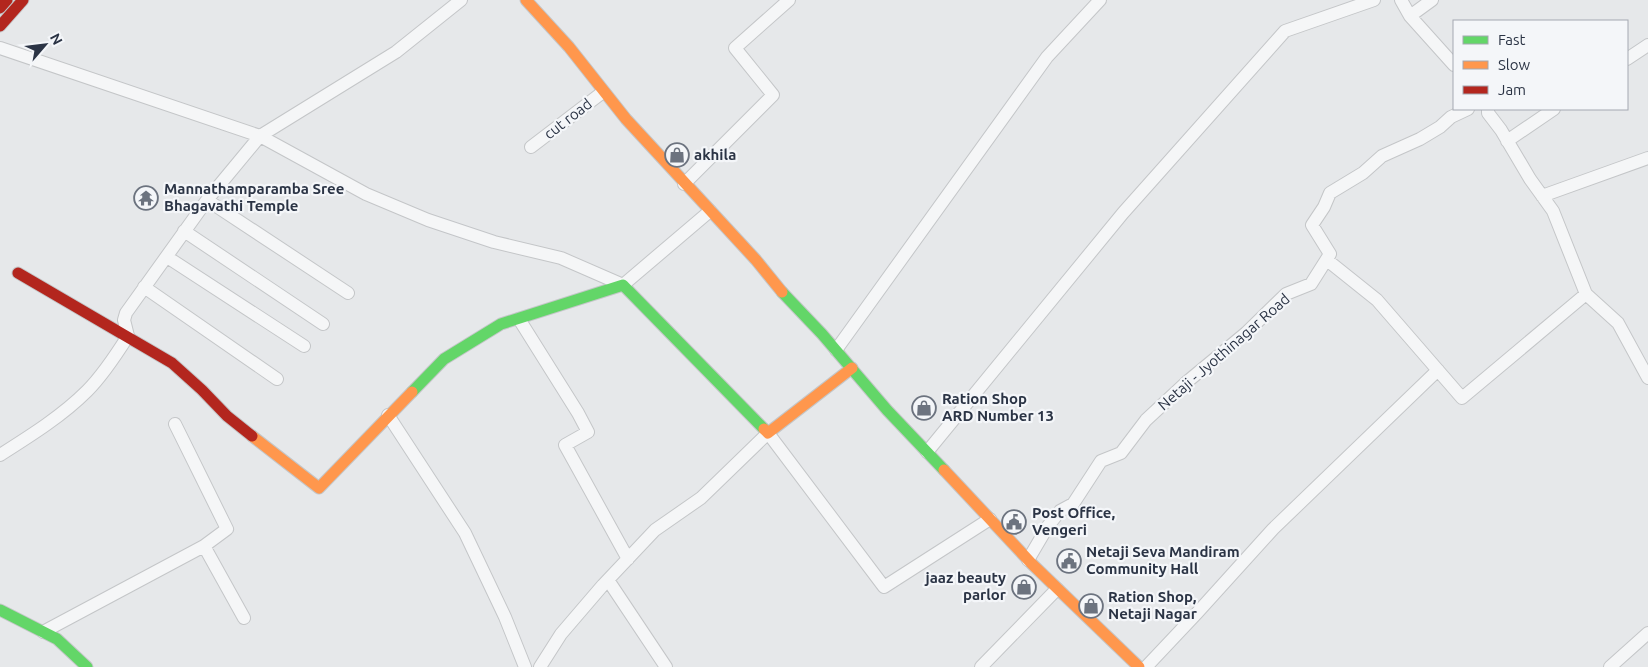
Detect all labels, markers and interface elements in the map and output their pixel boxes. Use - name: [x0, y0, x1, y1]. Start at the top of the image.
- north arrow: [20, 20, 70, 70]
- legend: [1453, 20, 1628, 110]
- text: N: [47, 31, 66, 47]
- text: Fast: [1498, 31, 1526, 48]
- text: Slow: [1498, 56, 1531, 73]
- text: Jam: [1498, 81, 1526, 98]
- street label: cut road: [540, 95, 595, 142]
- shop icon: akhila: [664, 142, 690, 168]
- place label: akhila: [694, 146, 736, 163]
- place label: Mannathamparamba Sree Bhagavathi Temple: [164, 180, 344, 214]
- temple icon: Mannathamparamba Sree Bhagavathi Temple: [133, 185, 159, 211]
- street label: Netaji - Jyothinagar Road: [1154, 290, 1293, 413]
- place label: Ration Shop ARD Number 13: [942, 390, 1054, 424]
- shop icon: Ration Shop ARD Number 13: [911, 395, 937, 421]
- place label: Post Office, Vengeri: [1032, 504, 1115, 538]
- public building icon: Post Office, Vengeri: [1001, 509, 1027, 535]
- place label: Netaji Seva Mandiram Community Hall: [1086, 543, 1240, 577]
- public building icon: Netaji Seva Mandiram Community Hall: [1056, 548, 1082, 574]
- place label: jaaz beauty parlor: [924, 569, 1007, 603]
- shop icon: jaaz beauty parlor: [1011, 574, 1037, 600]
- place label: Ration Shop, Netaji Nagar: [1108, 588, 1198, 622]
- shop icon: Ration Shop, Netaji Nagar: [1078, 593, 1104, 619]

